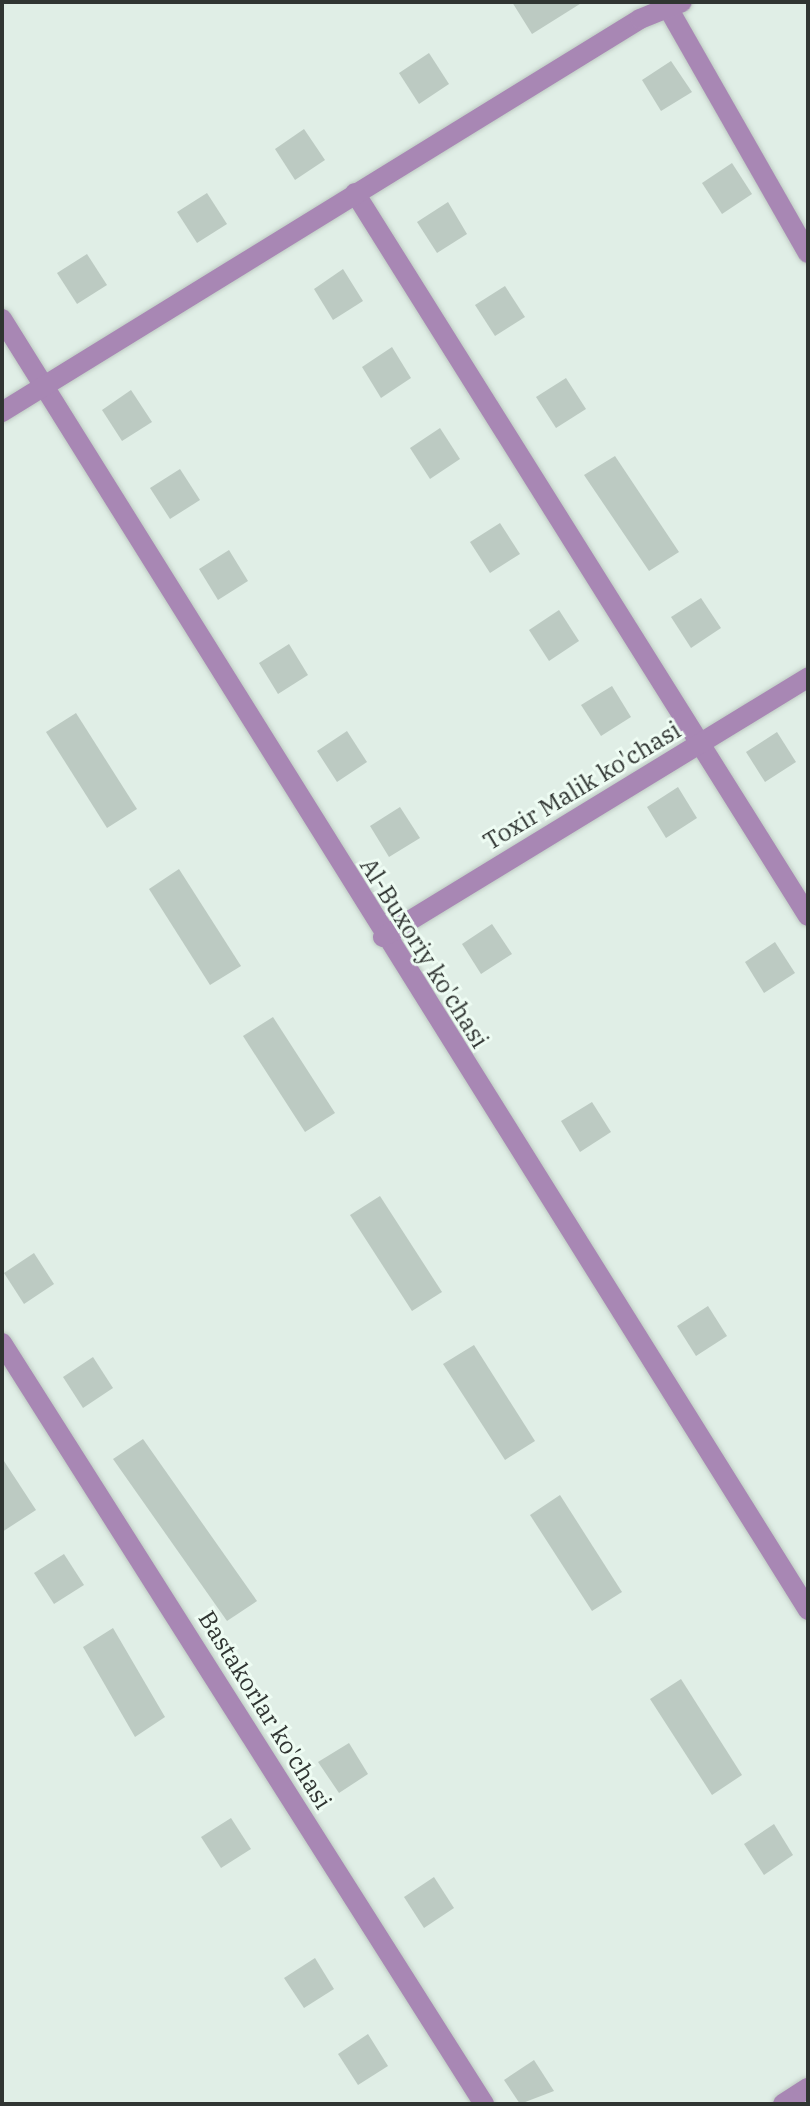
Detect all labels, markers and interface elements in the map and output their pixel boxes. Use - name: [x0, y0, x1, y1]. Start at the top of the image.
- street label: Toxir Malik ko'chasi: [478, 716, 686, 856]
- street label: Al-Buxoriy ko'chasi: [354, 853, 494, 1053]
- street label: Bastakorlar ko'chasi: [192, 1606, 338, 1814]

